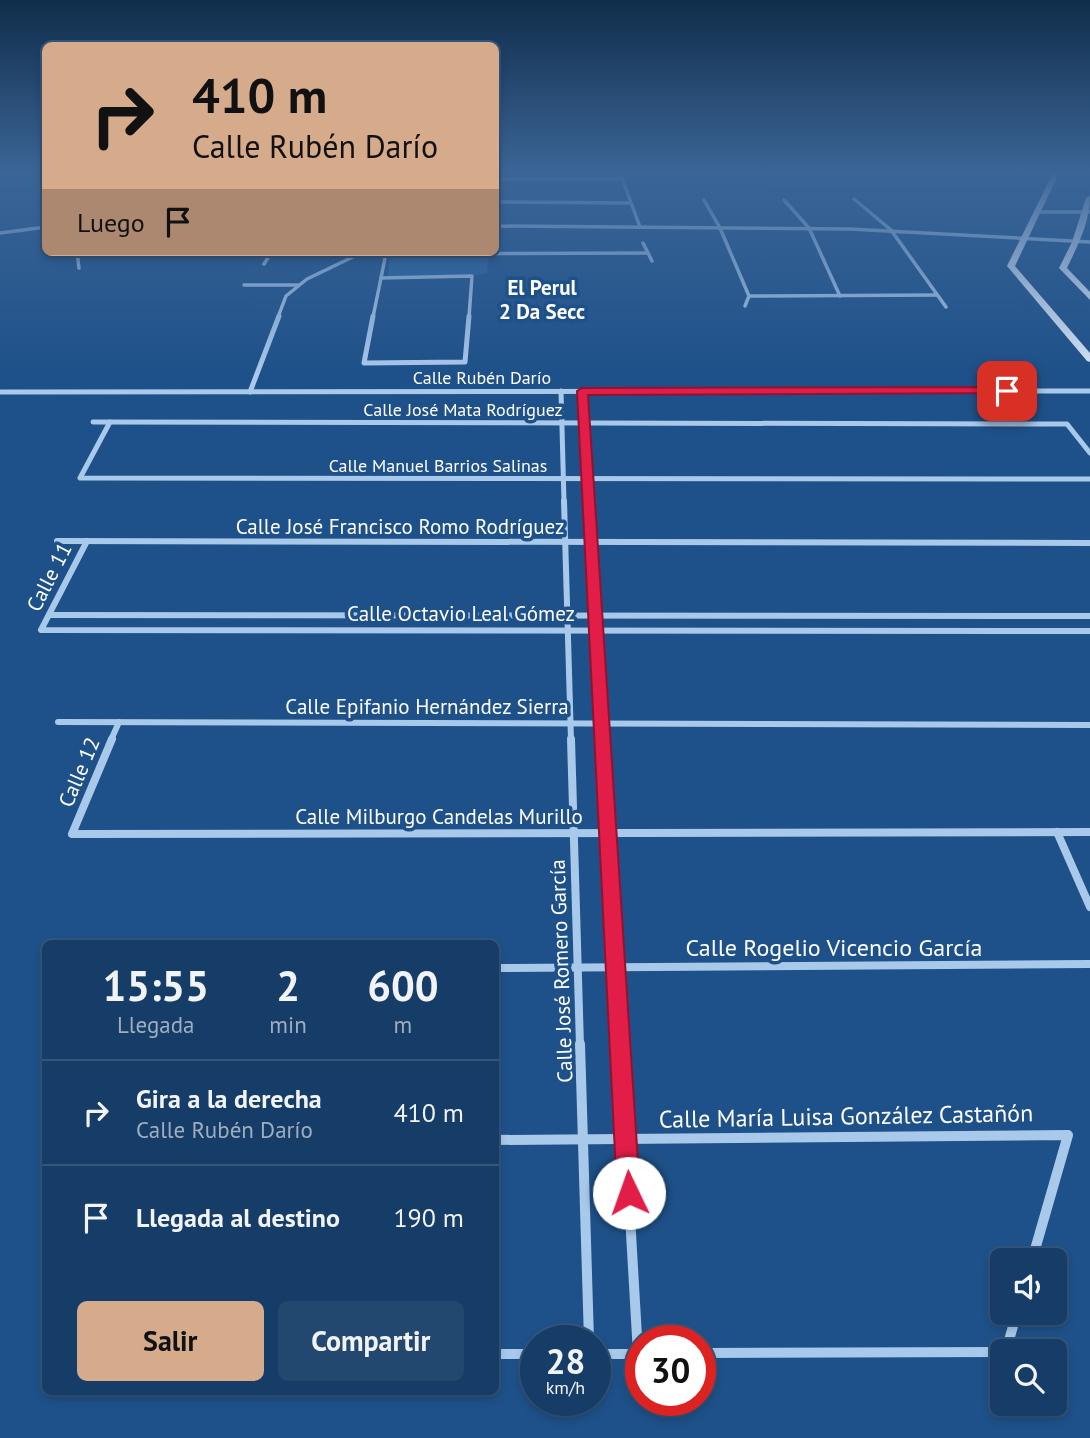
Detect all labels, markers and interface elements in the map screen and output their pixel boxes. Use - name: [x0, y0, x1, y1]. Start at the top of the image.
- text: 410 m: [192, 63, 327, 127]
- icon: right: [77, 70, 168, 161]
- text: Calle Rubén Darío: [192, 125, 438, 167]
- icon: arrive: [159, 203, 197, 241]
- text: Luego: [77, 206, 145, 239]
- district label: El Perul 2 Da Secc: [499, 274, 585, 325]
- pin: [977, 361, 1037, 421]
- street label: Calle Rubén Darío: [413, 366, 551, 389]
- icon: arrive: [988, 372, 1026, 410]
- street label: Calle José Mata Rodríguez: [363, 398, 563, 421]
- street label: Calle Manuel Barrios Salinas: [329, 454, 547, 477]
- street label: Calle José Francisco Romo Rodríguez: [236, 513, 564, 540]
- street label: Calle 11: [20, 538, 78, 616]
- street label: Calle Octavio Leal Gómez: [347, 600, 575, 627]
- street label: Calle Epifanio Hernández Sierra: [285, 693, 569, 720]
- street label: Calle 12: [52, 733, 106, 811]
- street label: Calle Milburgo Candelas Murillo: [295, 803, 583, 830]
- street label: Calle José Romero García: [544, 859, 578, 1083]
- street label: Calle Rogelio Vicencio García: [686, 932, 982, 963]
- text: 15:55: [102, 958, 209, 1013]
- text: 2: [276, 958, 300, 1013]
- text: 600: [367, 958, 439, 1013]
- text: Llegada: [117, 1010, 194, 1039]
- text: min: [269, 1010, 307, 1039]
- text: m: [394, 1010, 412, 1039]
- text: Gira a la derecha: [136, 1082, 322, 1115]
- icon: right: [77, 1094, 115, 1132]
- text: 410 m: [393, 1096, 464, 1129]
- street label: Calle María Luisa González Castañón: [659, 1097, 1033, 1135]
- text: Calle Rubén Darío: [136, 1115, 313, 1144]
- position arrow: [592, 1156, 666, 1230]
- icon: arrive: [77, 1199, 115, 1237]
- text: Llegada al destino: [136, 1201, 340, 1234]
- text: 190 m: [393, 1201, 464, 1234]
- map controls: [990, 1248, 1067, 1416]
- button: sound: [990, 1248, 1067, 1325]
- button: Salir: [77, 1301, 264, 1381]
- button: Compartir: [278, 1301, 464, 1381]
- speed limit sign: 30: [625, 1325, 716, 1416]
- text: 28: [546, 1338, 585, 1384]
- button: search: [990, 1339, 1067, 1416]
- text: km/h: [546, 1376, 585, 1399]

